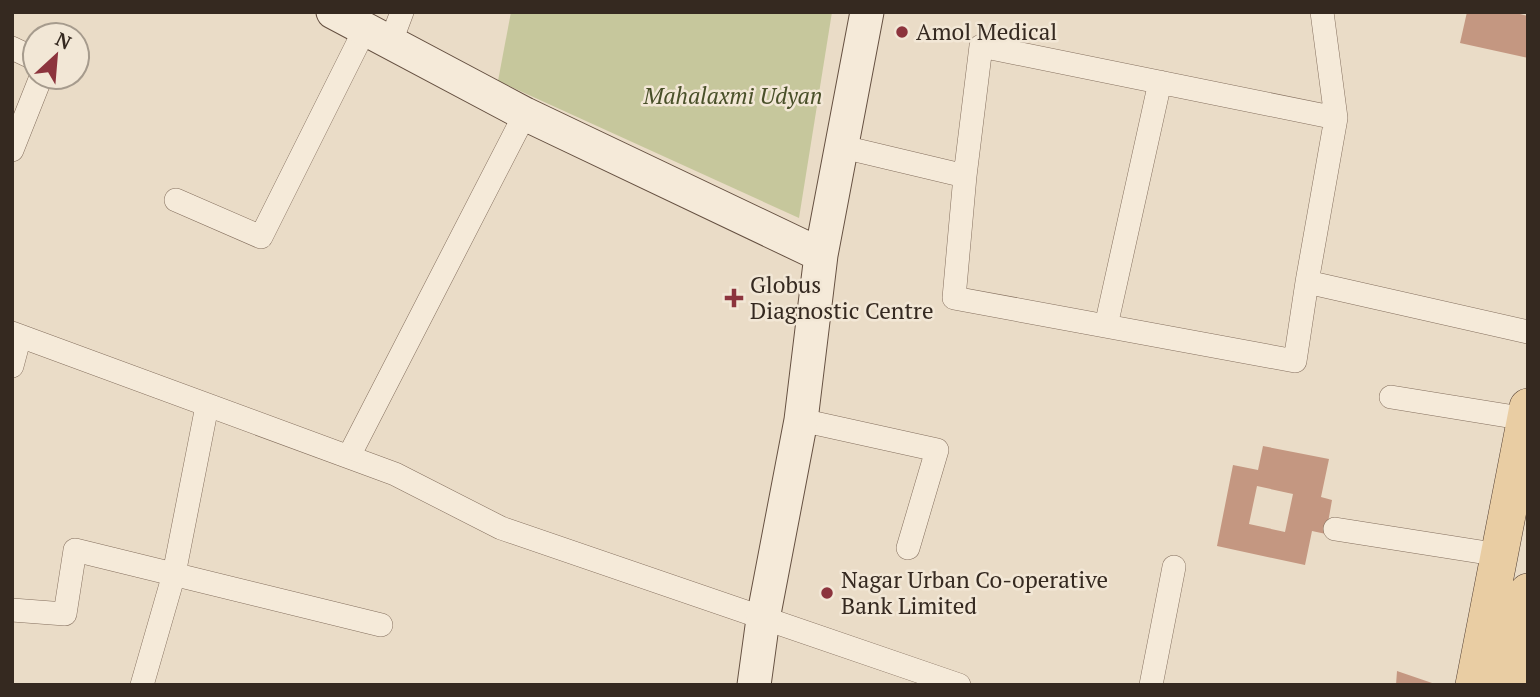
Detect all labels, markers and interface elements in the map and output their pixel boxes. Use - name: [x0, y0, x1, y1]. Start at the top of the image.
- place label: Amol Medical: [916, 16, 1057, 47]
- north arrow: [21, 21, 91, 91]
- marker: Amol Medical: [894, 24, 910, 40]
- text: N: [52, 26, 76, 55]
- park label: Mahalaxmi Udyan: [642, 80, 823, 111]
- place label: Globus Diagnostic Centre: [750, 269, 933, 326]
- marker: Globus Diagnostic Centre: [724, 288, 744, 308]
- place label: Nagar Urban Co-operative Bank Limited: [841, 564, 1108, 621]
- marker: Nagar Urban Co-operative Bank Limited: [819, 585, 835, 601]

